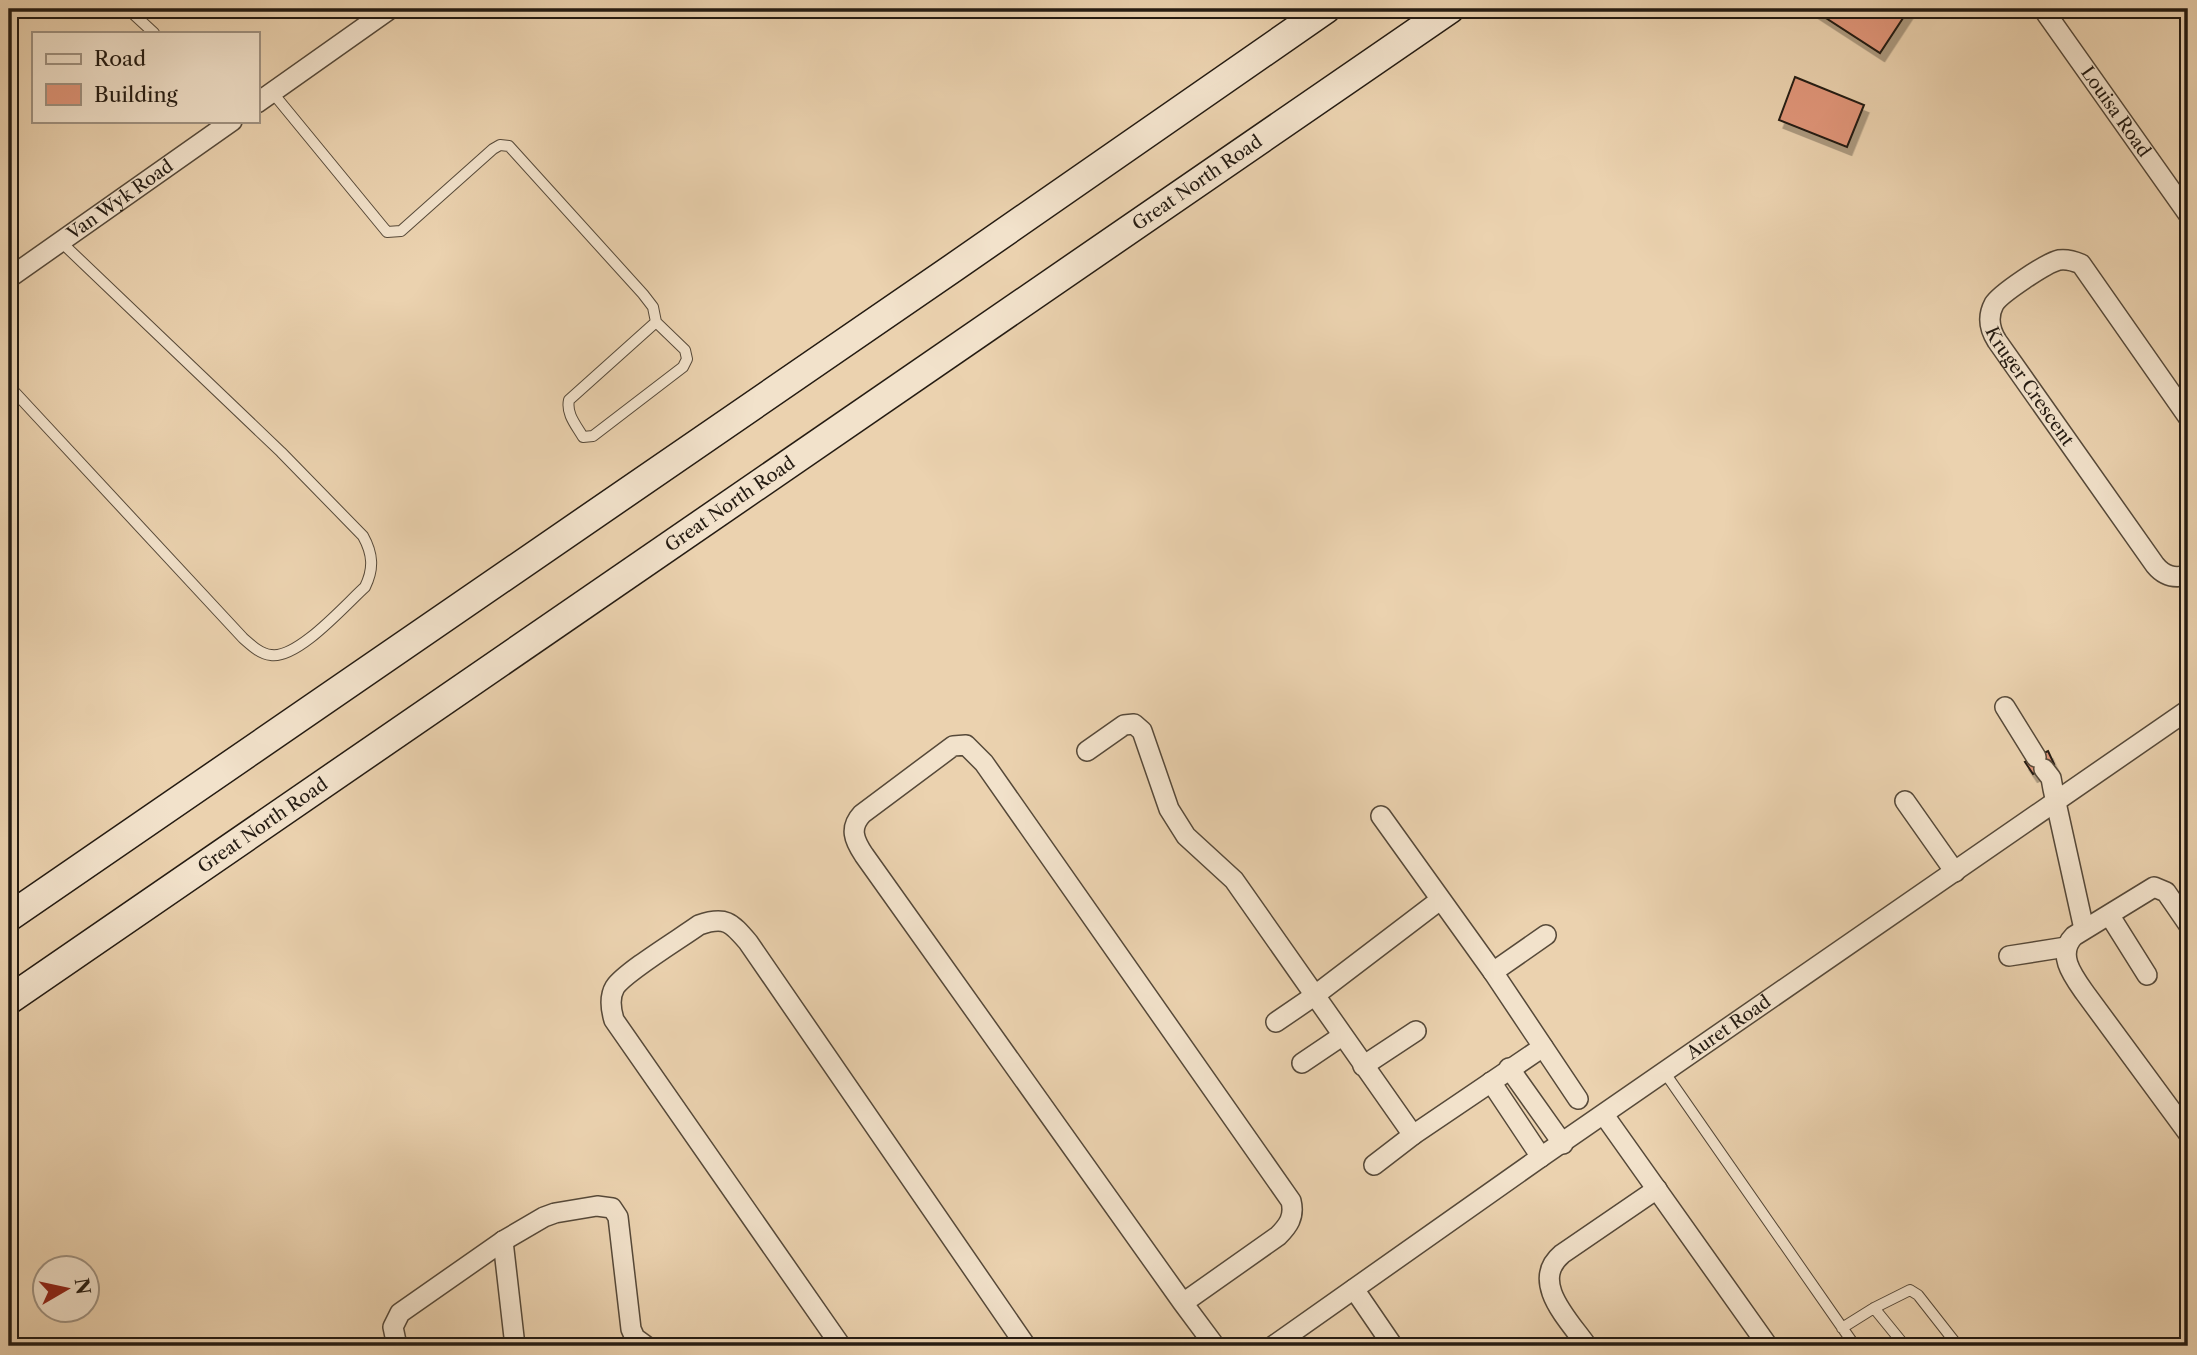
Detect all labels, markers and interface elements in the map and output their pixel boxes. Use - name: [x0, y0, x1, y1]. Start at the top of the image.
- legend: [32, 32, 259, 122]
- text: Road: [94, 46, 146, 71]
- street label: Louisa Road: [2076, 62, 2155, 161]
- text: Building: [94, 82, 179, 107]
- street label: Great North Road: [1128, 131, 1266, 235]
- street label: Van Wyk Road: [62, 155, 177, 245]
- street label: Kruger Crescent: [1980, 323, 2079, 451]
- street label: Great North Road: [661, 452, 799, 557]
- street label: Great North Road: [194, 773, 332, 878]
- street label: Auret Road: [1682, 991, 1775, 1065]
- north arrow: [32, 1254, 102, 1324]
- text: N: [70, 1276, 95, 1296]

